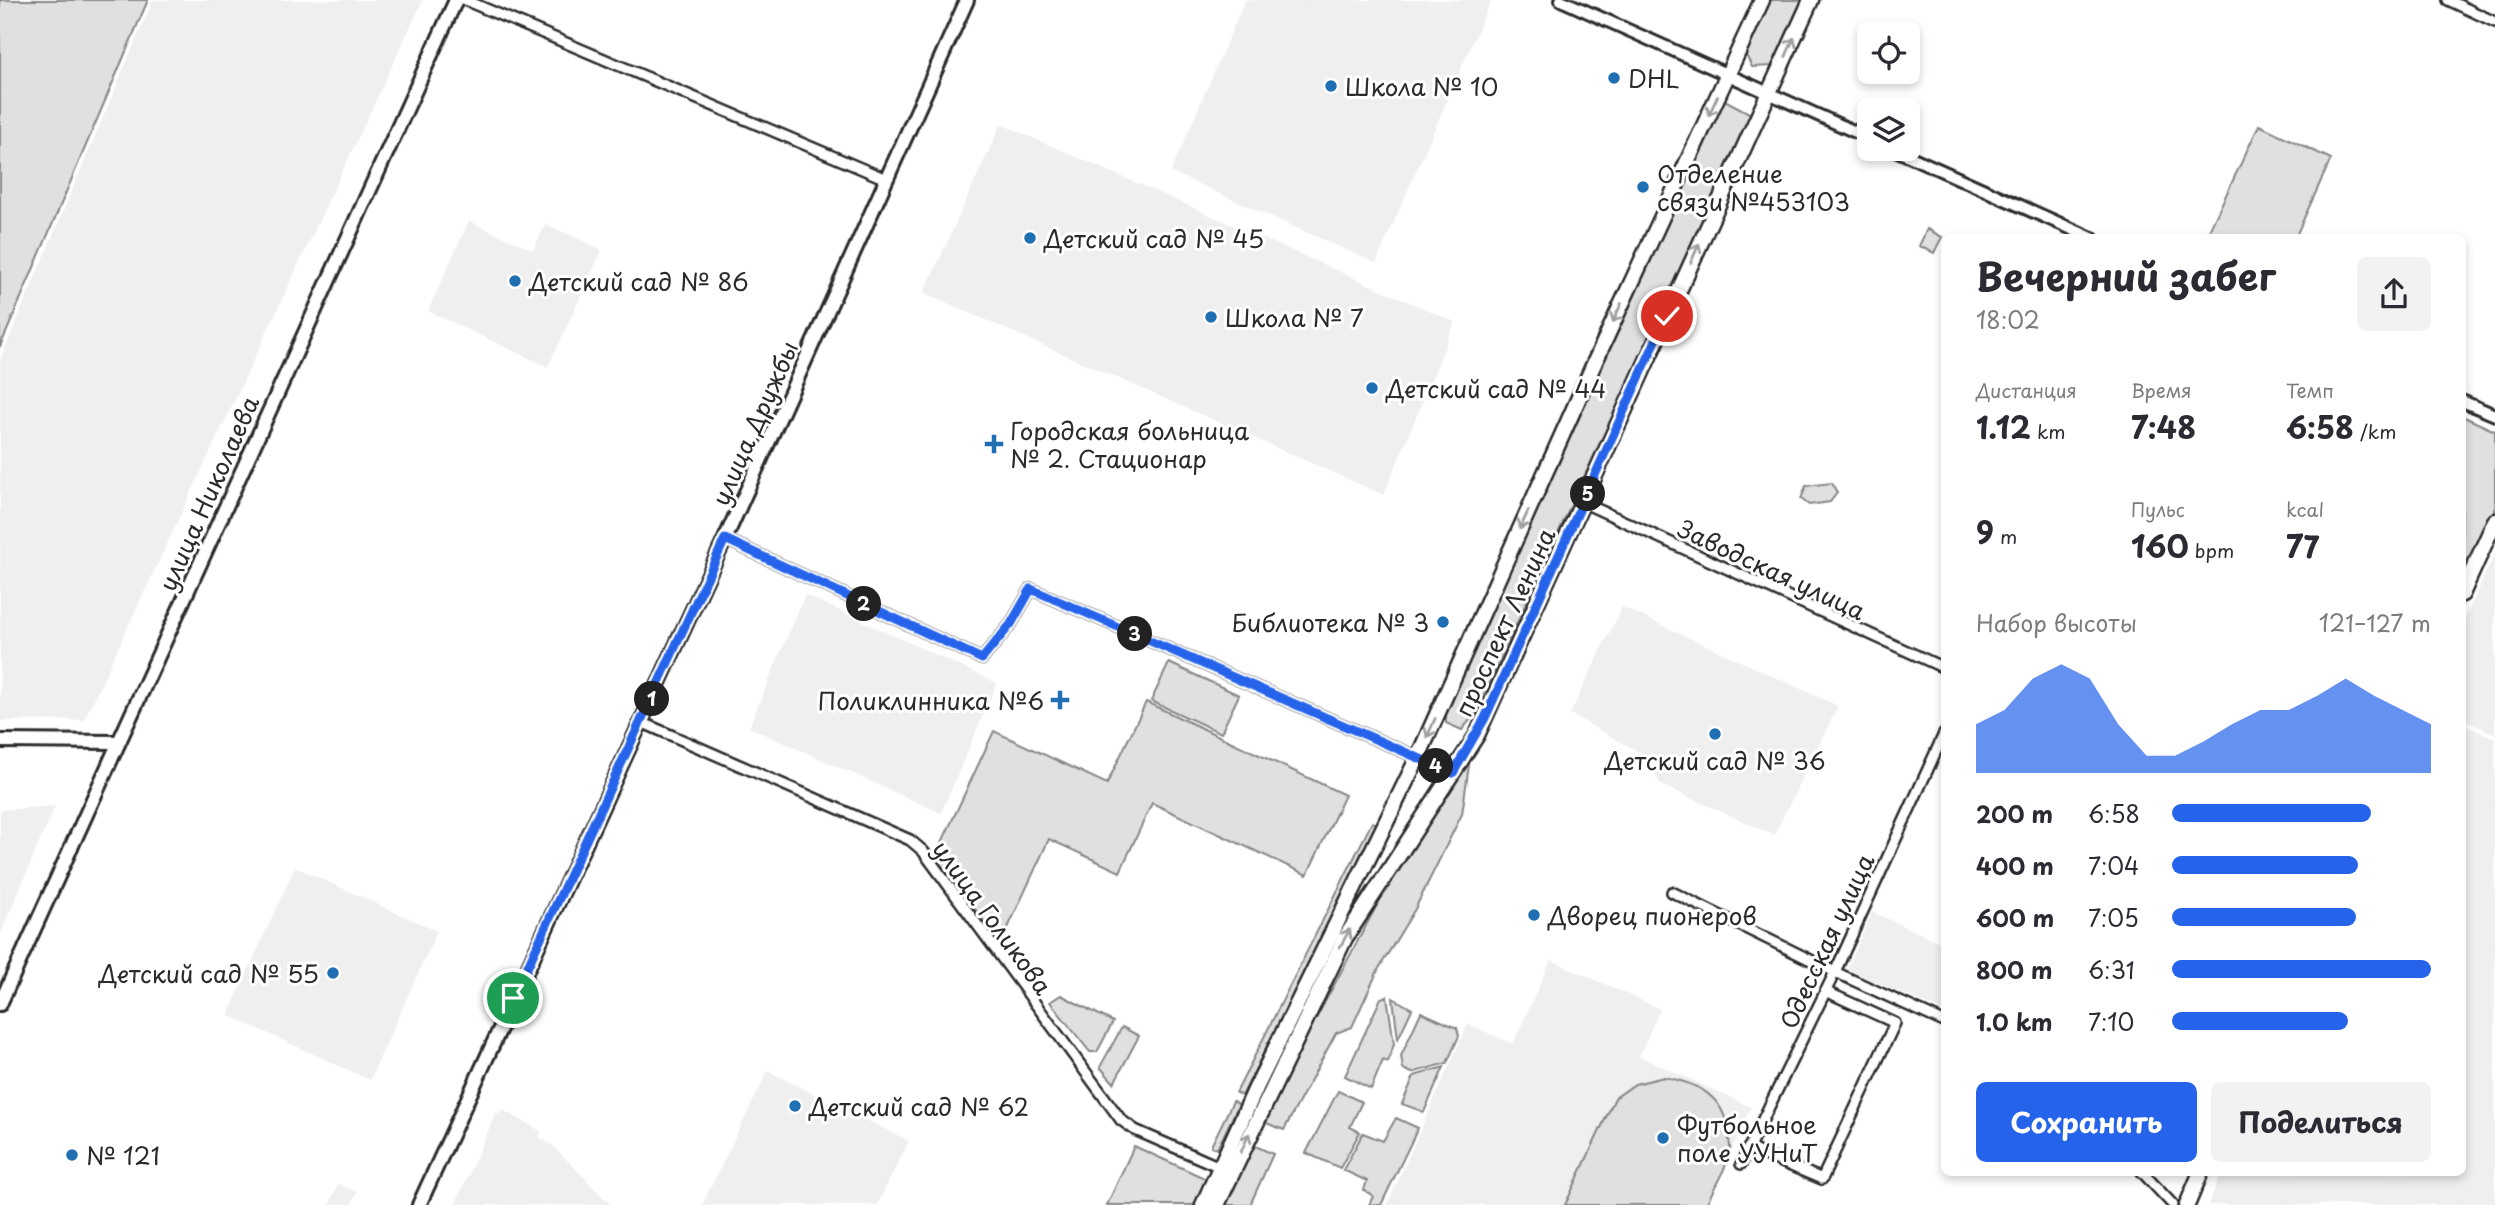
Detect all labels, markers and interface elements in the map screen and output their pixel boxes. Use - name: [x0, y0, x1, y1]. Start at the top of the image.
- map controls: [1857, 21, 1920, 161]
- button: locate: [1857, 21, 1920, 84]
- one-way arrow: [1784, 37, 1797, 58]
- place label: DHL: [1628, 60, 1680, 96]
- place label: Школа № 10: [1345, 68, 1498, 104]
- marker: DHL: [1606, 70, 1622, 86]
- marker: Школа № 10: [1323, 78, 1339, 94]
- one-way arrow: [1706, 96, 1719, 117]
- button: layers: [1857, 98, 1920, 161]
- place label: Отделение связи №453103: [1657, 155, 1850, 219]
- marker: Отделение связи №453103: [1635, 179, 1651, 195]
- place label: Детский сад № 45: [1043, 220, 1264, 256]
- marker: Детский сад № 45: [1022, 230, 1038, 246]
- one-way arrow: [1689, 243, 1702, 264]
- text: Вечерний забег: [1976, 247, 2276, 304]
- button: share: [2357, 257, 2431, 331]
- place label: Детский сад № 86: [528, 263, 749, 299]
- marker: Детский сад № 86: [507, 273, 523, 289]
- pin: [1637, 286, 1697, 346]
- icon: check: [1648, 297, 1686, 335]
- place label: Школа № 7: [1225, 299, 1364, 335]
- one-way arrow: [1610, 302, 1624, 323]
- text: 18:02: [1976, 302, 2040, 337]
- marker: Школа № 7: [1203, 309, 1219, 325]
- street label: улица Дружбы: [702, 335, 806, 511]
- place label: Детский сад № 44: [1385, 370, 1606, 406]
- text: Дистанция: [1976, 376, 2077, 404]
- text: Время: [2131, 376, 2192, 404]
- text: Темп: [2286, 376, 2334, 404]
- marker: Детский сад № 44: [1364, 380, 1380, 396]
- street label: улица Николаева: [149, 390, 267, 596]
- text: 1.12: [1976, 404, 2031, 449]
- text: 7:48: [2131, 404, 2196, 449]
- text: 6:58: [2286, 404, 2354, 449]
- place label: Городская больница № 2. Стационар: [1010, 412, 1249, 476]
- text: km: [2031, 417, 2066, 445]
- text: /km: [2354, 417, 2396, 445]
- marker: Городская больница № 2. Стационар: [984, 434, 1004, 454]
- pin: 5: [1570, 476, 1606, 512]
- text: 5: [1581, 479, 1594, 507]
- text: Пульс: [2131, 495, 2185, 523]
- text: kcal: [2286, 495, 2324, 523]
- one-way arrow: [1517, 509, 1530, 530]
- text: 9: [1976, 509, 1994, 554]
- street label: Заводская улица: [1672, 510, 1872, 628]
- street label: проспект Ленина: [1445, 522, 1563, 722]
- text: m: [1994, 522, 2017, 550]
- text: 160: [2131, 523, 2189, 568]
- text: 77: [2286, 523, 2319, 568]
- text: bpm: [2189, 536, 2234, 564]
- pin: 2: [846, 586, 882, 622]
- text: 2: [857, 589, 870, 617]
- place label: Библиотека № 3: [1231, 604, 1429, 640]
- text: Набор высоты: [1976, 605, 2137, 640]
- text: 121–127 m: [2319, 605, 2431, 640]
- marker: Библиотека № 3: [1435, 614, 1451, 630]
- pin: 3: [1118, 616, 1152, 652]
- text: 3: [1128, 619, 1141, 647]
- pin: 1: [634, 682, 670, 716]
- place label: Поликлинника №6: [818, 682, 1044, 718]
- text: 1: [647, 684, 656, 712]
- marker: Поликлинника №6: [1050, 690, 1070, 710]
- one-way arrow: [1424, 717, 1437, 738]
- marker: Детский сад № 36: [1707, 726, 1723, 742]
- place label: Детский сад № 36: [1603, 742, 1826, 778]
- pin: 4: [1418, 748, 1454, 784]
- text: 4: [1429, 751, 1442, 779]
- text: 200 m: [1976, 796, 2053, 831]
- text: 6:58: [2088, 796, 2140, 831]
- street label: улица Голикова: [925, 832, 1061, 1002]
- street label: Одесская улица: [1770, 848, 1882, 1034]
- text: 400 m: [1976, 848, 2054, 883]
- text: 7:04: [2088, 848, 2139, 883]
- place label: Дворец пионеров: [1547, 897, 1757, 933]
- text: 600 m: [1976, 900, 2054, 935]
- text: 7:05: [2088, 900, 2139, 935]
- marker: Дворец пионеров: [1526, 907, 1542, 923]
- one-way arrow: [1338, 929, 1352, 949]
- text: 800 m: [1976, 952, 2053, 987]
- text: 6:31: [2088, 952, 2135, 987]
- place label: Детский сад № 55: [98, 955, 319, 991]
- marker: Детский сад № 55: [325, 965, 341, 981]
- pin: [483, 968, 543, 1028]
- icon: arrive: [494, 979, 532, 1017]
- text: 1.0 km: [1976, 1004, 2053, 1039]
- text: 7:10: [2088, 1004, 2134, 1039]
- button: Сохранить: [1976, 1082, 2197, 1162]
- button: Поделиться: [2211, 1082, 2431, 1162]
- place label: Детский сад № 62: [808, 1088, 1029, 1124]
- marker: Детский сад № 62: [787, 1098, 803, 1114]
- place label: Футбольное поле УУНиТ: [1677, 1106, 1818, 1170]
- marker: Футбольное поле УУНиТ: [1655, 1130, 1671, 1146]
- one-way arrow: [1239, 1132, 1252, 1154]
- place label: № 121: [86, 1137, 160, 1173]
- marker: № 121: [64, 1147, 80, 1163]

